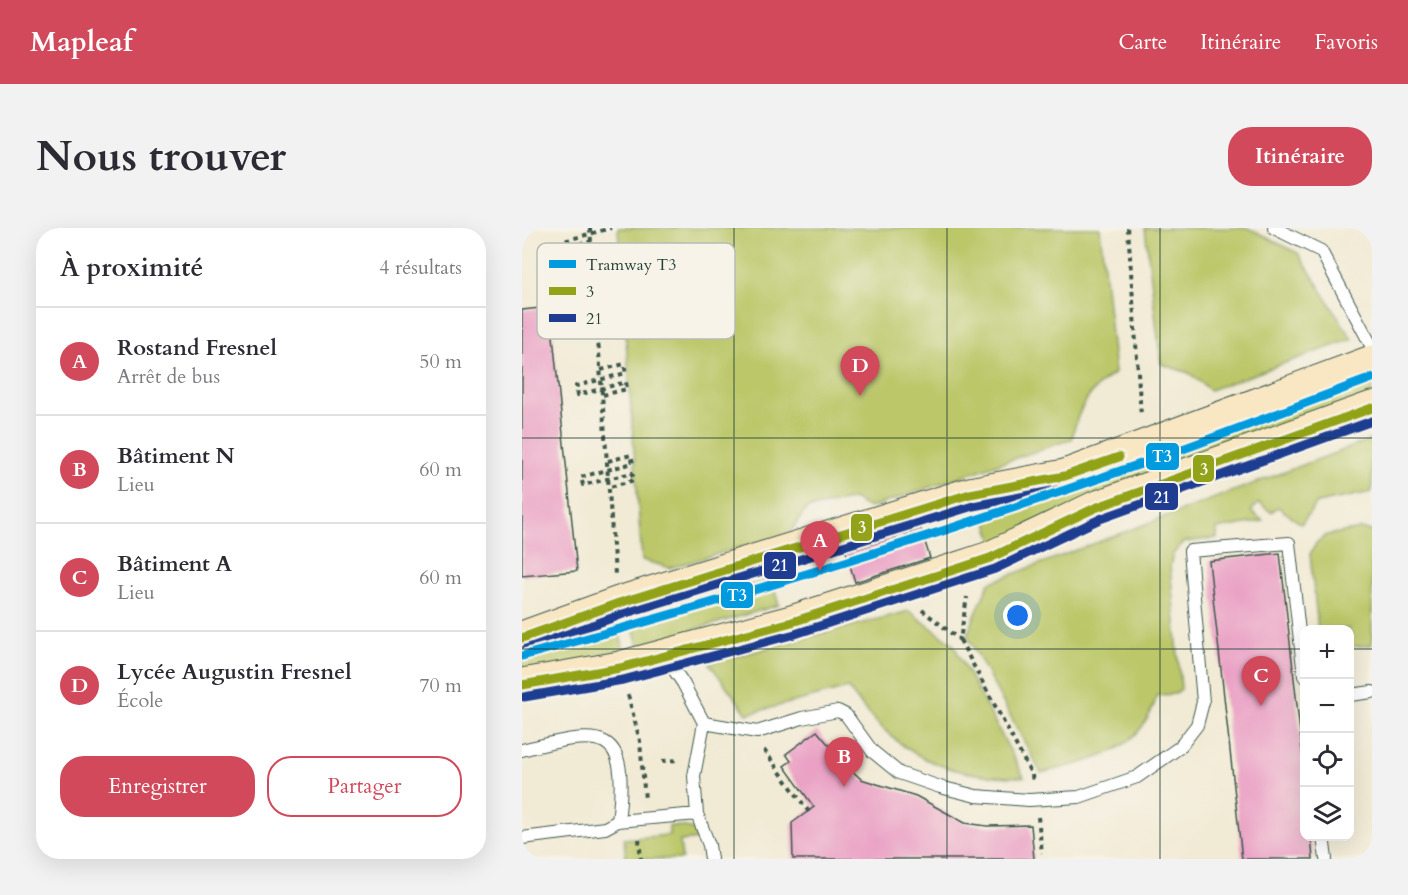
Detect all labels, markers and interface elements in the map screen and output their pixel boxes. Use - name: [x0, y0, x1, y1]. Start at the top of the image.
- text: Mapleaf: [30, 23, 133, 61]
- text: Carte: [1118, 28, 1167, 57]
- text: Itinéraire: [1200, 28, 1281, 57]
- text: Favoris: [1314, 28, 1378, 57]
- button: Itinéraire: [1228, 127, 1372, 186]
- text: Nous trouver: [36, 128, 286, 185]
- legend: [537, 243, 735, 339]
- text: À proximité: [60, 250, 203, 285]
- text: 4 résultats: [379, 254, 462, 281]
- text: Tramway T3: [586, 254, 676, 276]
- text: 3: [586, 281, 594, 303]
- text: 21: [586, 308, 602, 330]
- text: Rostand Fresnel: [117, 333, 277, 363]
- pin: D: [840, 346, 880, 396]
- text: A: [72, 348, 87, 375]
- text: 50 m: [419, 348, 462, 375]
- text: Arrêt de bus: [117, 363, 220, 390]
- text: Bâtiment N: [117, 441, 235, 471]
- line badge: T3: [1145, 442, 1180, 471]
- text: T3: [1152, 446, 1172, 468]
- line badge: 3: [1192, 454, 1215, 483]
- text: B: [72, 456, 87, 483]
- text: 60 m: [419, 456, 462, 483]
- text: 3: [1200, 459, 1208, 481]
- text: Lieu: [117, 471, 155, 498]
- line badge: 21: [1144, 482, 1179, 511]
- text: 21: [1154, 487, 1170, 509]
- line badge: 3: [850, 513, 873, 542]
- text: 3: [858, 517, 866, 539]
- pin: A: [800, 522, 840, 571]
- text: Bâtiment A: [117, 549, 232, 579]
- line badge: 21: [763, 551, 797, 580]
- text: 21: [772, 555, 788, 577]
- text: C: [72, 564, 87, 591]
- text: 60 m: [419, 564, 462, 591]
- text: Lieu: [117, 579, 155, 606]
- line badge: T3: [720, 581, 754, 609]
- text: T3: [727, 585, 747, 607]
- your location: [1003, 601, 1032, 630]
- map controls: [1300, 625, 1354, 841]
- button: +: [1300, 625, 1354, 679]
- pin: C: [1242, 656, 1280, 706]
- text: Lycée Augustin Fresnel: [117, 657, 352, 687]
- text: D: [71, 672, 88, 699]
- text: 70 m: [419, 672, 462, 699]
- button: −: [1300, 679, 1354, 733]
- text: École: [117, 687, 163, 714]
- button: locate: [1300, 733, 1354, 787]
- pin: B: [824, 738, 864, 787]
- button: Enregistrer: [60, 756, 255, 817]
- button: Partager: [267, 756, 462, 817]
- button: layers: [1300, 787, 1354, 841]

